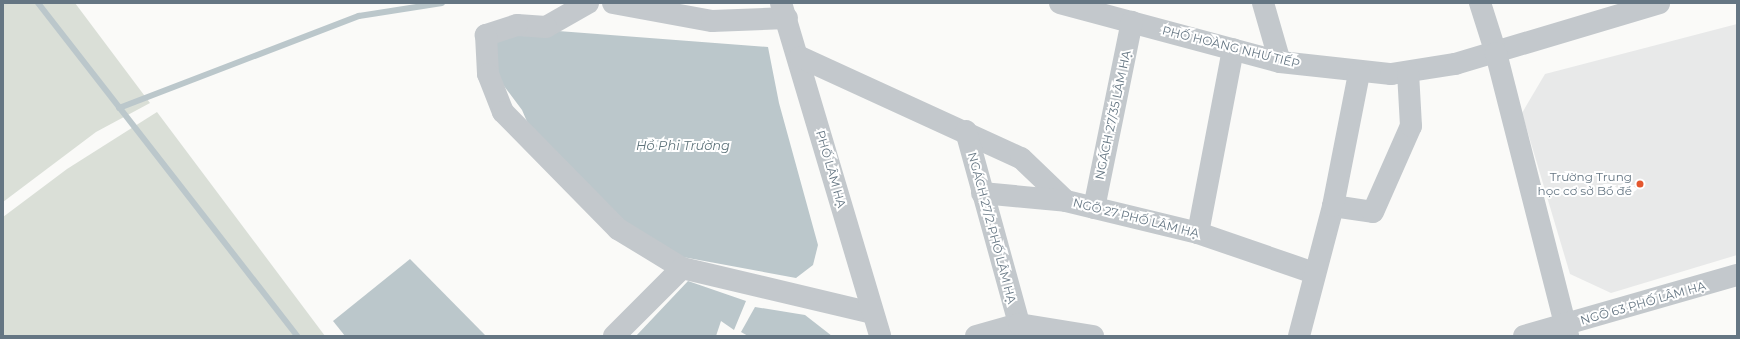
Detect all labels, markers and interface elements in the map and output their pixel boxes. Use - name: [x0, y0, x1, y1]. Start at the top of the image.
- street label: PHỐ HOÀNG NHƯ TIẾP: [1161, 23, 1301, 71]
- street label: NGÁCH 27/35 LÂM HẠ: [1092, 49, 1134, 181]
- street label: PHỐ LÂM HẠ: [813, 129, 849, 209]
- water label: Hồ Phi Trường: [636, 137, 730, 153]
- street label: NGÁCH 27/2 PHỐ LÂM HẠ: [965, 151, 1019, 305]
- place label: Trường Trung học cơ sở Bồ đề: [1538, 170, 1632, 198]
- marker: Trường Trung học cơ sở Bồ đề: [1635, 179, 1645, 189]
- street label: NGÕ 27 PHỐ LÂM HẠ: [1072, 195, 1200, 241]
- street label: NGÕ 63 PHỐ LÂM HẠ: [1579, 278, 1707, 328]

